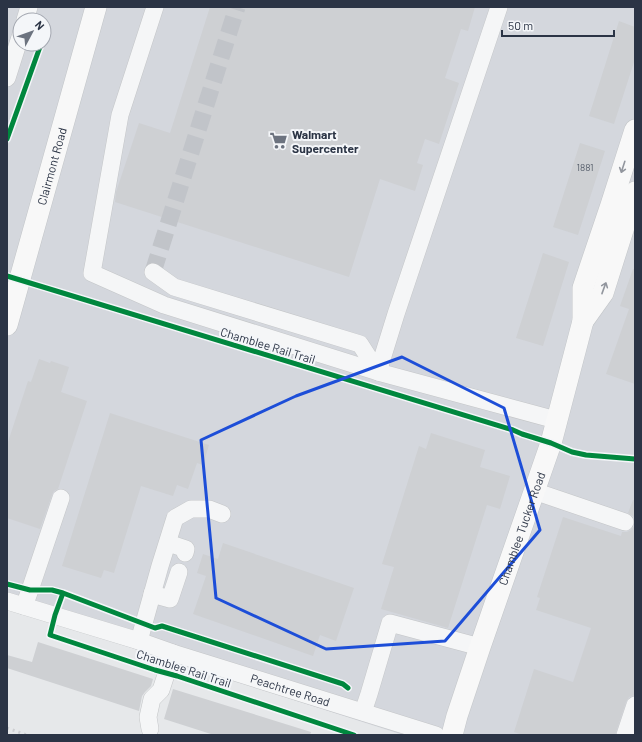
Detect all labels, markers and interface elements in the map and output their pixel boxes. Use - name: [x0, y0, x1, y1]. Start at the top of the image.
- north arrow: [12, 12, 52, 52]
- scale bar: [502, 12, 614, 38]
- text: N: [33, 18, 47, 32]
- text: 50 m: [508, 18, 533, 32]
- street label: Clairmont Road: [34, 126, 69, 206]
- place label: Walmart Supercenter: [292, 127, 359, 155]
- supermarket icon: Walmart Supercenter: [269, 131, 289, 151]
- one-way arrow: [619, 160, 626, 173]
- house number: 1881: [576, 161, 594, 173]
- one-way arrow: [601, 281, 608, 294]
- street label: Chamblee Rail Trail: [219, 324, 317, 366]
- street label: Chamblee Tucker Road: [495, 470, 547, 587]
- street label: Chamblee Rail Trail: [135, 646, 233, 690]
- street label: Peachtree Road: [249, 671, 332, 709]

